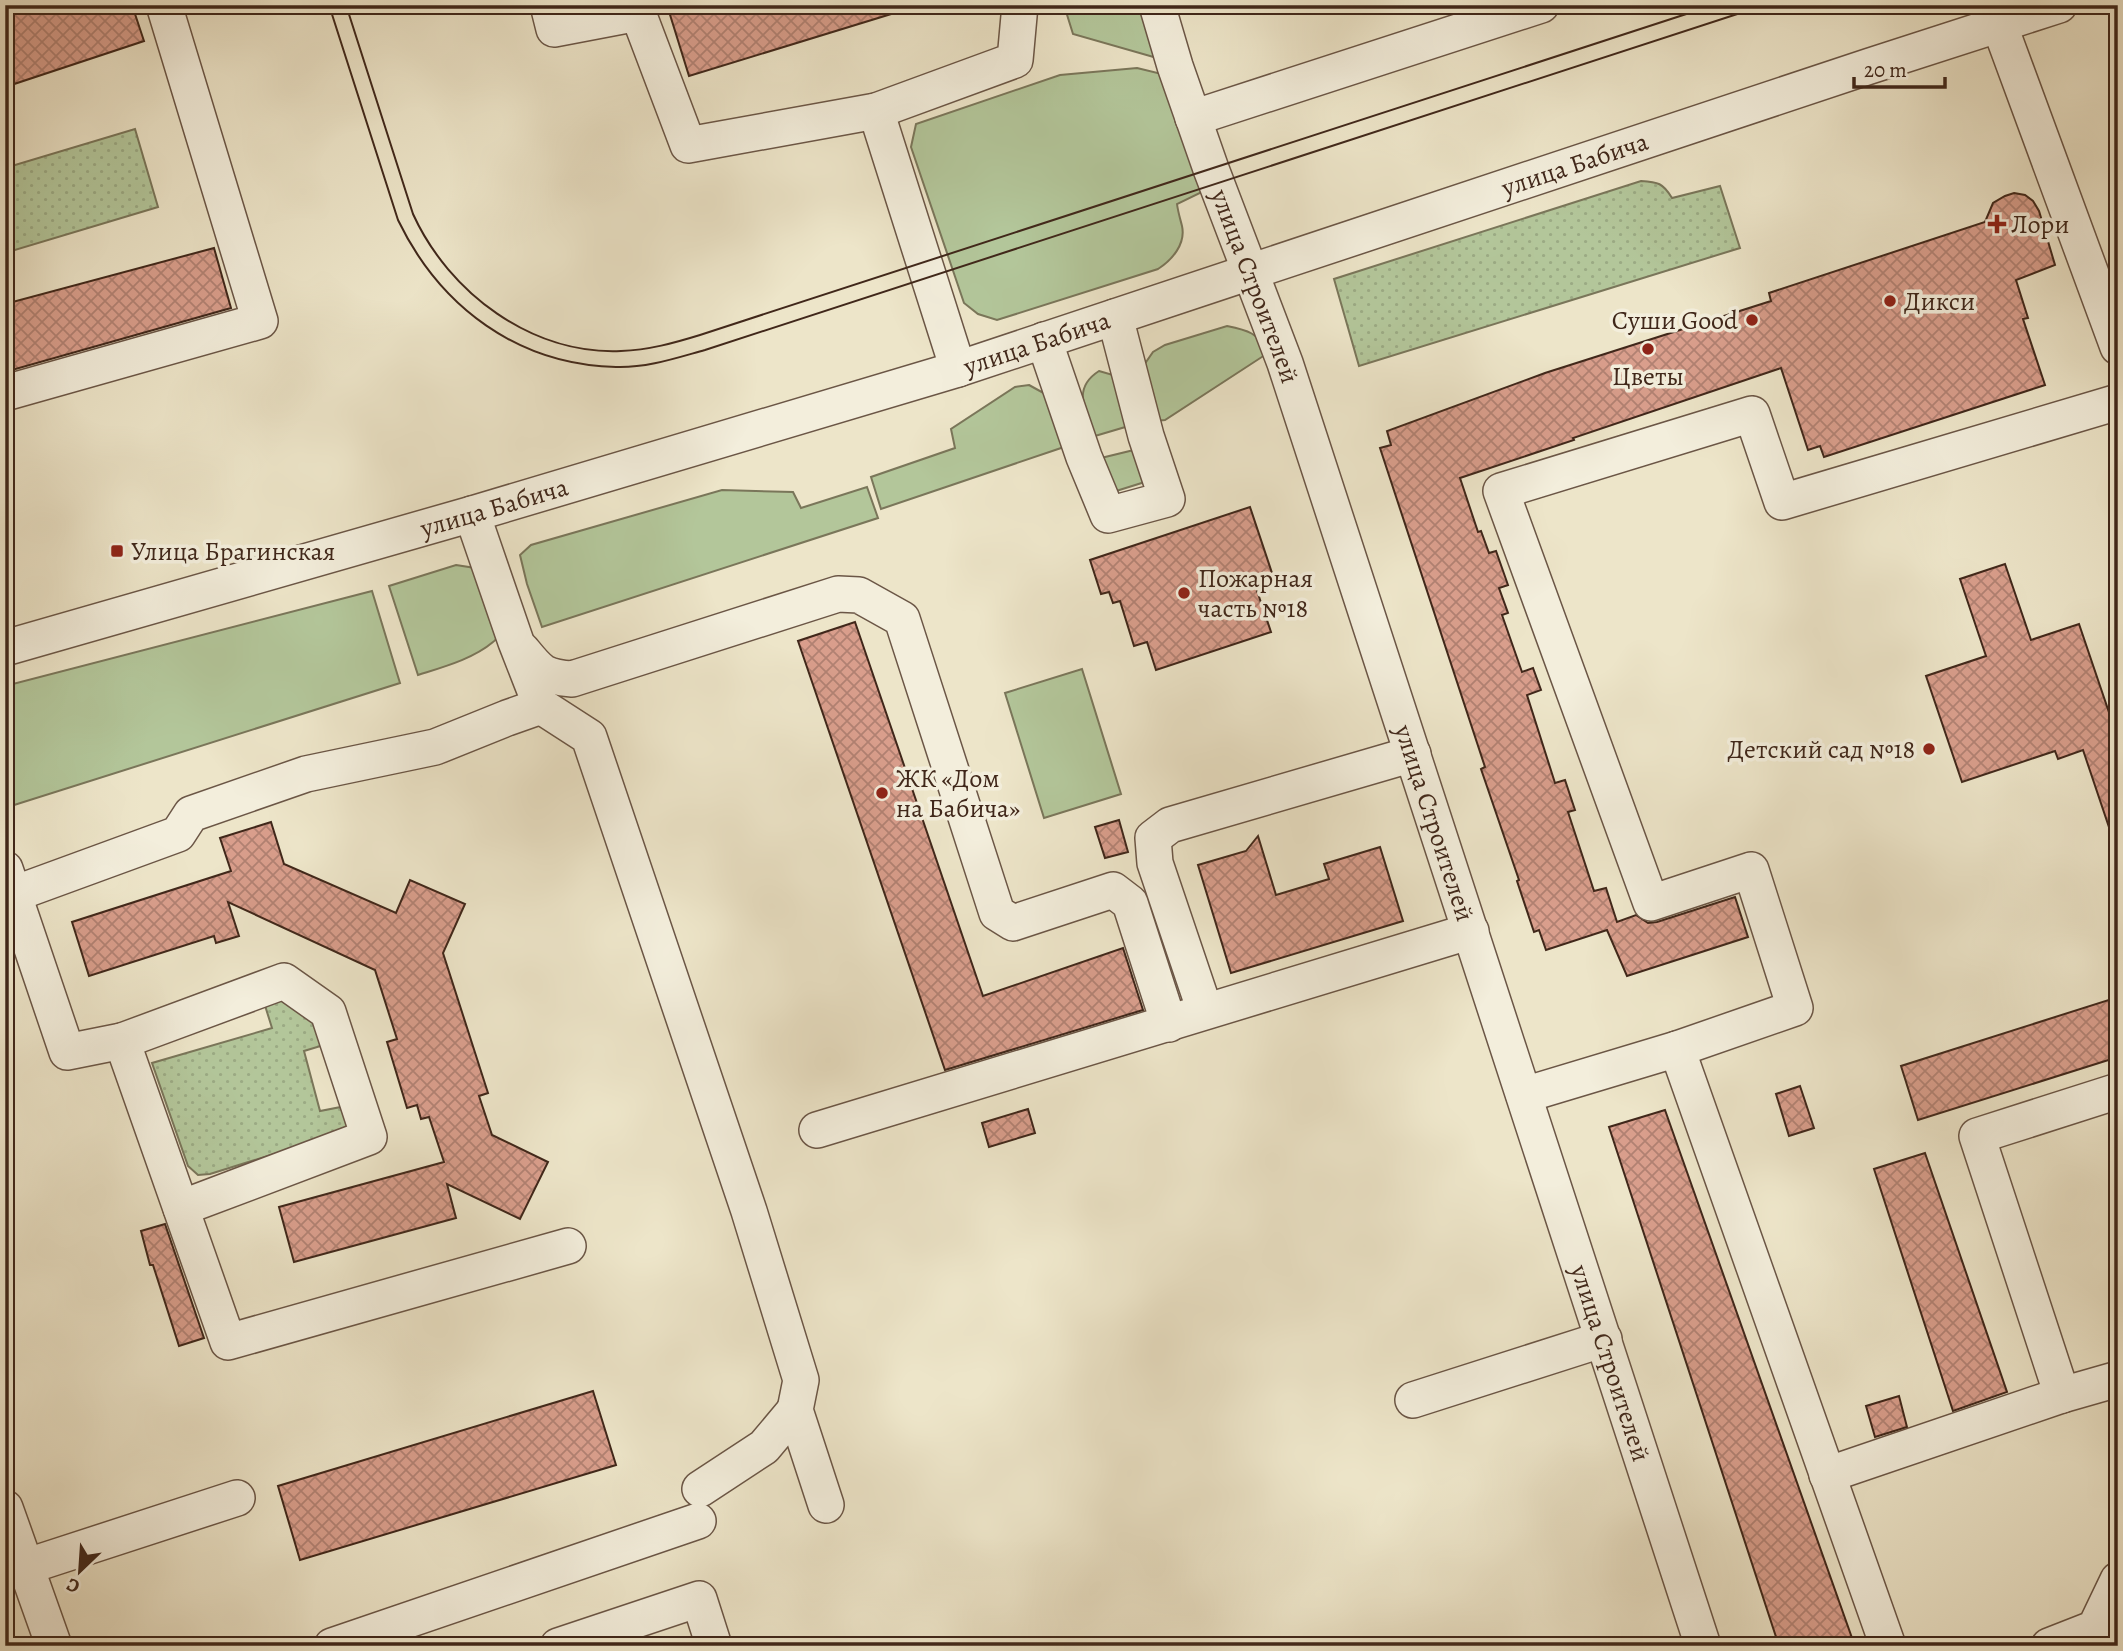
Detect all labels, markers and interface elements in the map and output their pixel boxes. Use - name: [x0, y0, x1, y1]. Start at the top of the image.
- scale bar: [1854, 46, 1944, 90]
- text: 20 m: [1864, 56, 1907, 84]
- street label: улица Бабича: [1496, 124, 1653, 205]
- street label: улица Строителей: [1202, 183, 1307, 388]
- place label: Лори: [2011, 207, 2069, 242]
- marker: Лори: [1989, 216, 2005, 232]
- place label: Дикси: [1904, 284, 1975, 319]
- marker: Дикси: [1882, 293, 1898, 309]
- street label: улица Бабича: [958, 303, 1115, 384]
- place label: Суши Good: [1612, 303, 1738, 338]
- marker: Суши Good: [1744, 312, 1760, 328]
- marker: Цветы: [1640, 341, 1656, 357]
- place label: Цветы: [1612, 359, 1684, 394]
- street label: улица Бабича: [415, 469, 572, 546]
- place label: Улица Брагинская: [131, 534, 335, 569]
- marker: Улица Брагинская: [109, 543, 125, 559]
- place label: Пожарная часть №18: [1198, 561, 1313, 626]
- marker: Пожарная часть №18: [1176, 585, 1192, 601]
- street label: улица Строителей: [1386, 719, 1483, 926]
- place label: Детский сад №18: [1727, 732, 1915, 767]
- marker: Детский сад №18: [1921, 741, 1937, 757]
- place label: ЖК «Дом на Бабича»: [896, 761, 1020, 826]
- marker: ЖК «Дом на Бабича»: [874, 785, 890, 801]
- street label: улица Строителей: [1562, 1259, 1659, 1466]
- north arrow: [46, 1536, 116, 1606]
- text: С: [62, 1571, 84, 1600]

